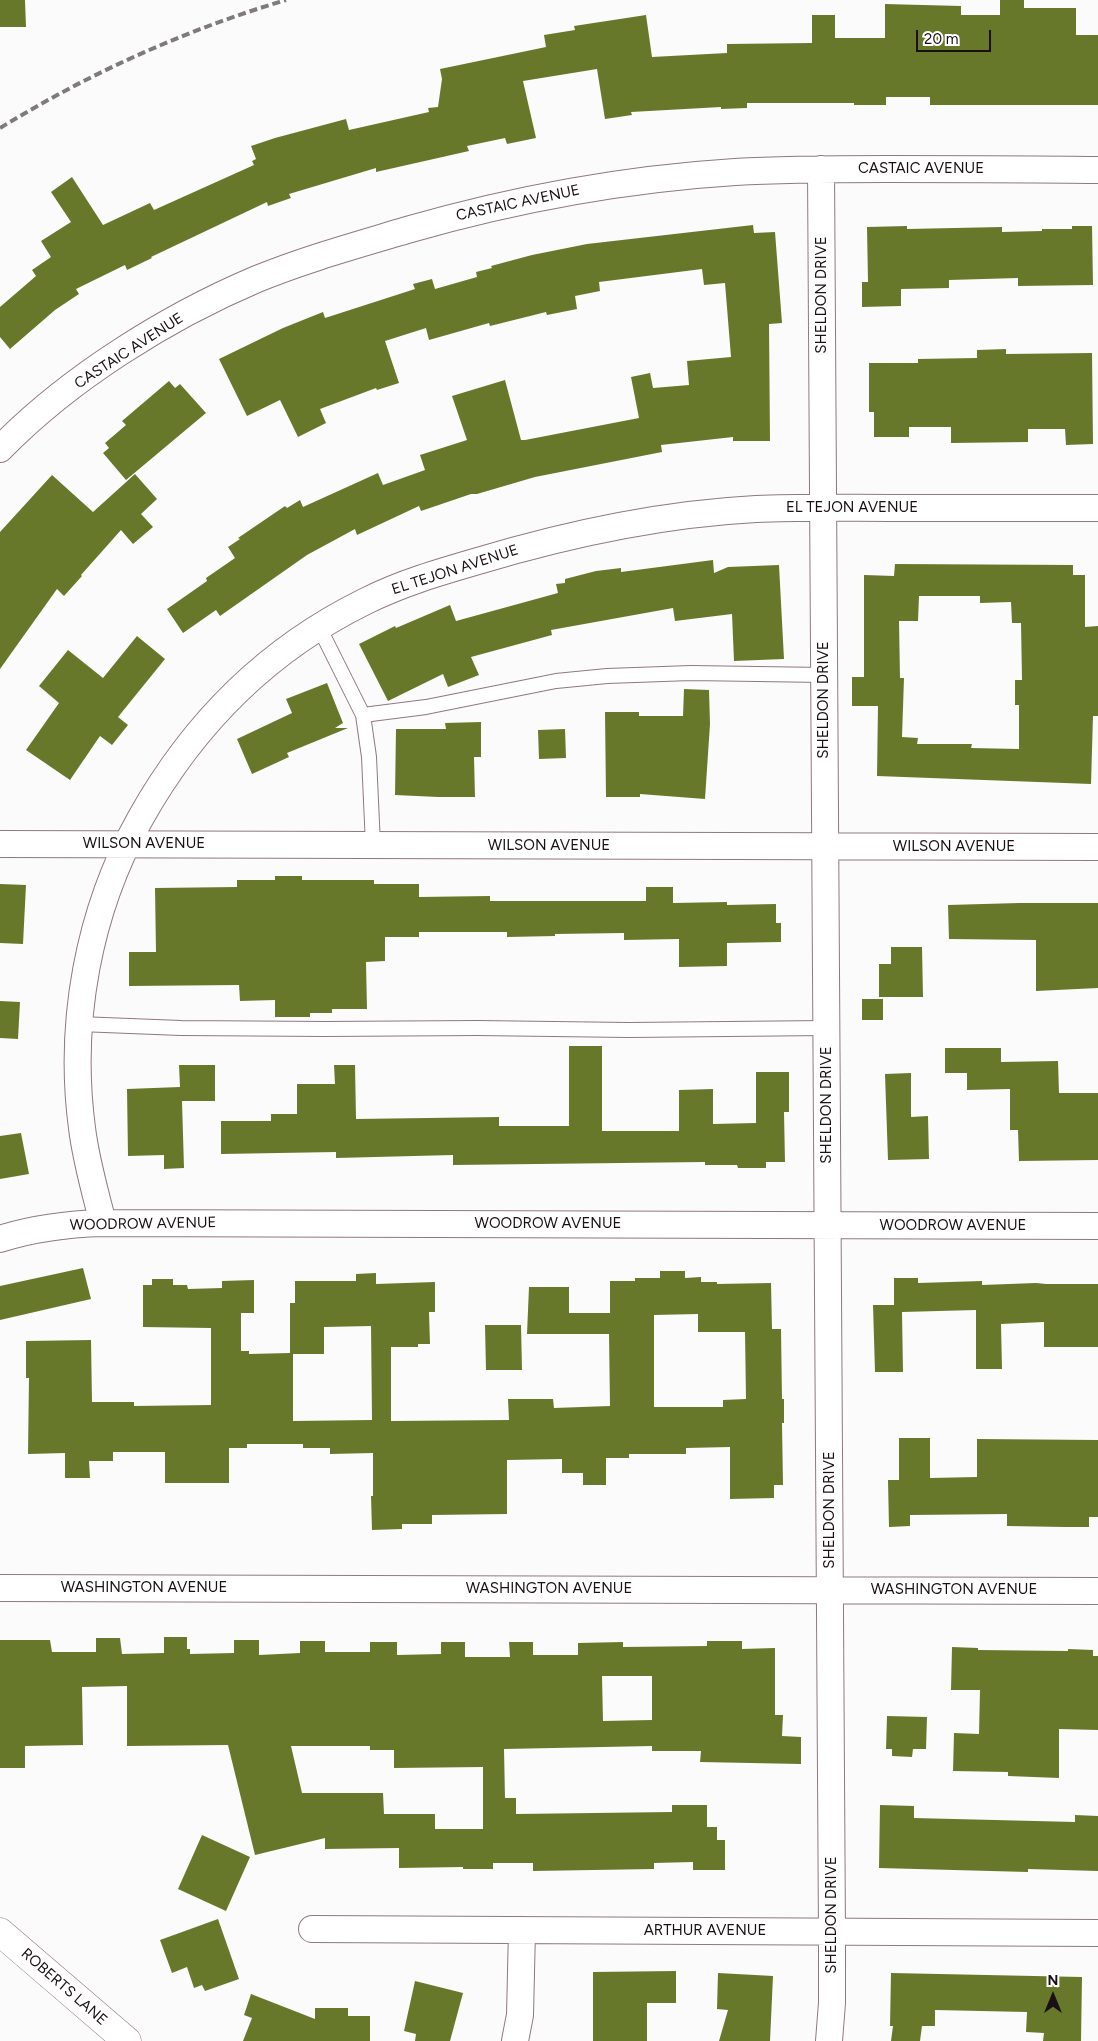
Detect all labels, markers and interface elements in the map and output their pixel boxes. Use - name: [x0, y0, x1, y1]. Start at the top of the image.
- scale bar: [918, 20, 993, 52]
- text: 20 m: [924, 30, 958, 48]
- street label: CASTAIC AVENUE: [858, 160, 984, 178]
- street label: CASTAIC AVENUE: [454, 181, 582, 225]
- street label: SHELDON DRIVE: [813, 236, 831, 354]
- street label: CASTAIC AVENUE: [71, 309, 187, 393]
- street label: EL TEJON AVENUE: [786, 499, 918, 517]
- street label: EL TEJON AVENUE: [389, 541, 521, 599]
- street label: SHELDON DRIVE: [815, 641, 833, 759]
- street label: WILSON AVENUE: [83, 835, 205, 853]
- street label: WILSON AVENUE: [488, 837, 610, 855]
- street label: WILSON AVENUE: [893, 838, 1015, 856]
- street label: SHELDON DRIVE: [818, 1046, 836, 1164]
- street label: WOODROW AVENUE: [69, 1214, 217, 1234]
- street label: WOODROW AVENUE: [475, 1215, 621, 1233]
- street label: WOODROW AVENUE: [880, 1217, 1026, 1235]
- street label: SHELDON DRIVE: [821, 1451, 839, 1569]
- street label: WASHINGTON AVENUE: [61, 1579, 227, 1597]
- street label: WASHINGTON AVENUE: [466, 1580, 632, 1598]
- street label: WASHINGTON AVENUE: [871, 1581, 1037, 1599]
- street label: SHELDON DRIVE: [823, 1856, 841, 1974]
- street label: ARTHUR AVENUE: [644, 1922, 766, 1940]
- street label: ROBERTS LANE: [17, 1945, 111, 2029]
- north arrow: [1028, 1971, 1078, 2021]
- text: N: [1048, 1972, 1058, 1989]

